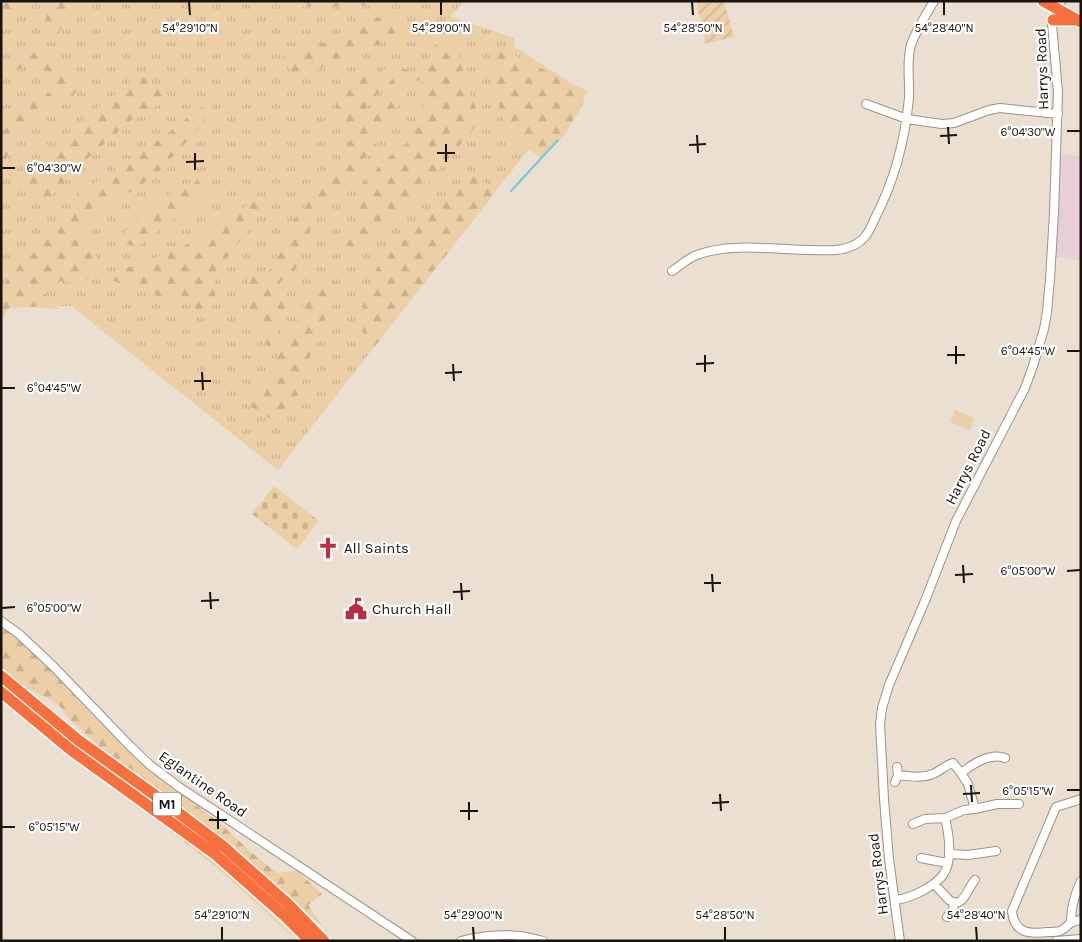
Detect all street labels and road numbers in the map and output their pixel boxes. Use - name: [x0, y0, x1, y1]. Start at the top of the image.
- street label: Harrys Road: [1032, 28, 1052, 110]
- street label: Harrys Road: [941, 426, 995, 508]
- street label: Eglantine Road: [155, 747, 251, 821]
- road number: M1: [153, 792, 181, 816]
- street label: Harrys Road: [864, 832, 892, 916]

